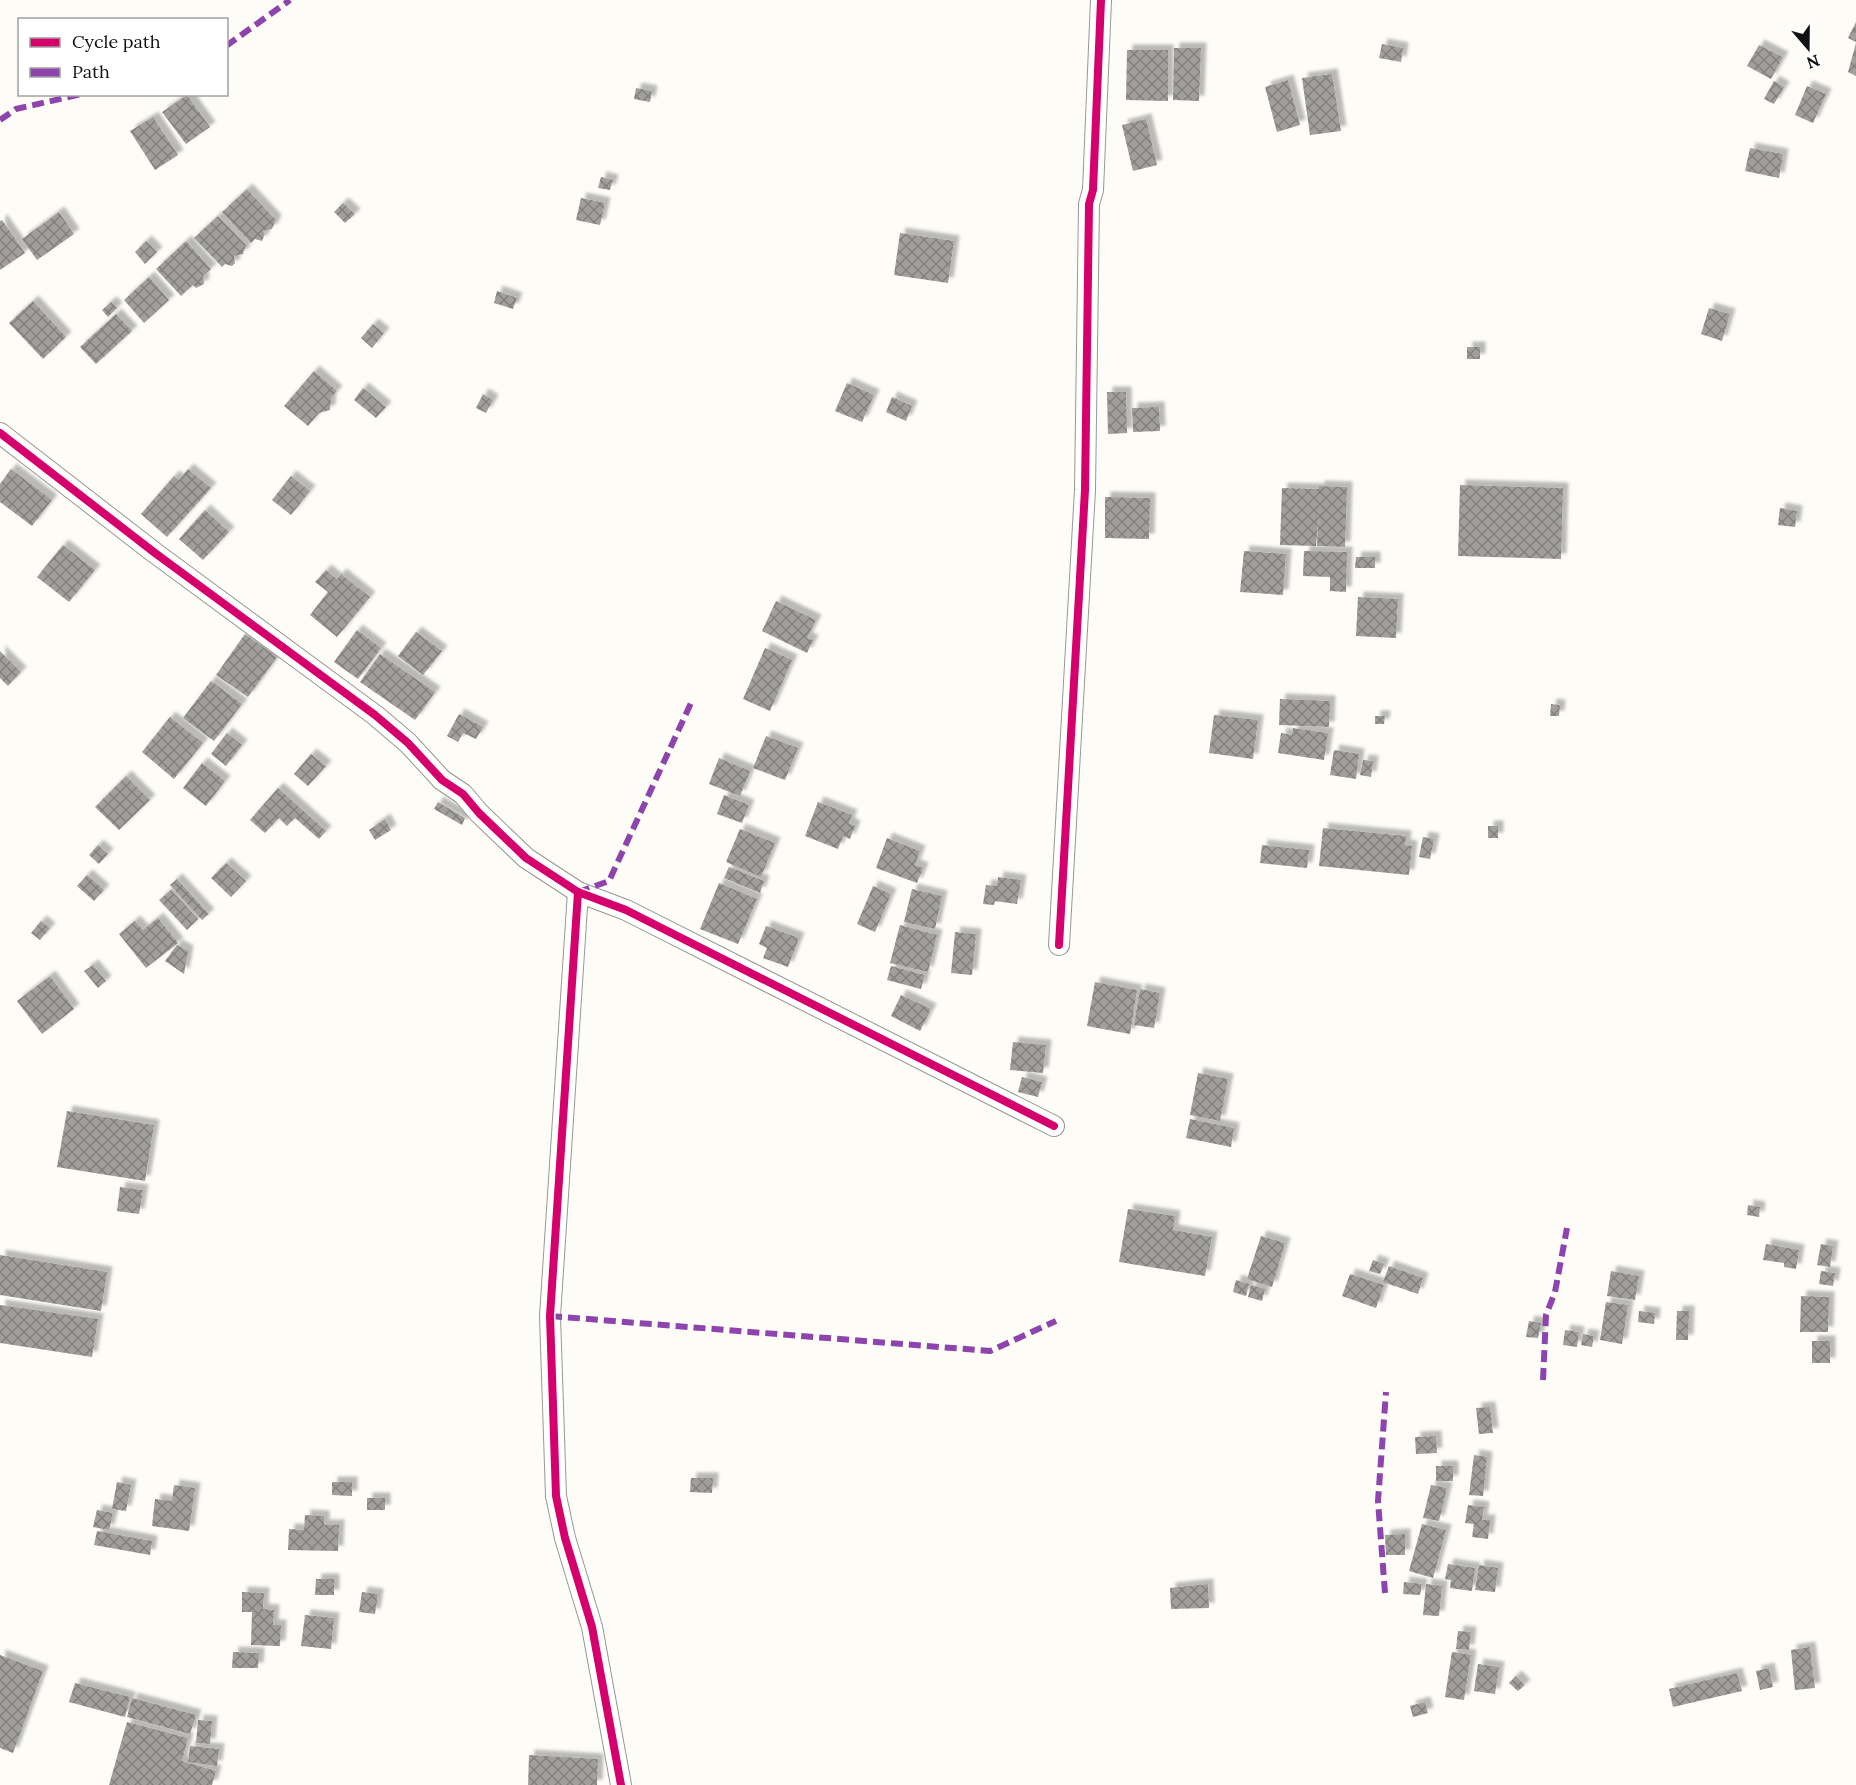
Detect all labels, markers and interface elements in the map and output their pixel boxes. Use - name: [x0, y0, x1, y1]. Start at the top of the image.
- legend: [18, 18, 228, 96]
- north arrow: [1778, 18, 1838, 78]
- text: Cycle path: [72, 30, 161, 53]
- text: N: [1804, 51, 1822, 74]
- text: Path: [72, 60, 110, 83]

